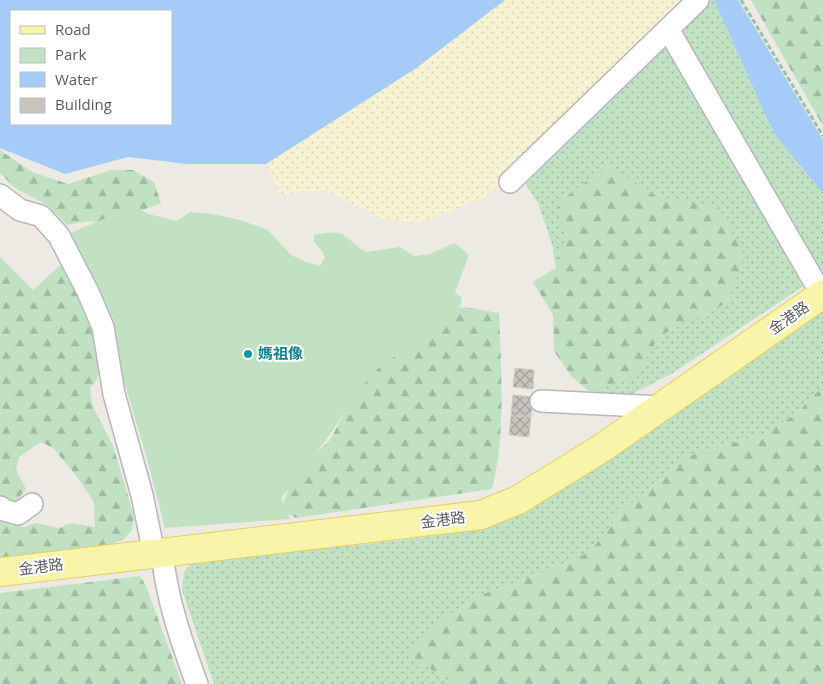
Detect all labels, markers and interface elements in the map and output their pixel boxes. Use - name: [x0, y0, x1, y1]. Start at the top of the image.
- legend: [10, 10, 172, 125]
- text: Road: [55, 19, 91, 39]
- text: Park: [55, 44, 86, 64]
- text: Water: [55, 69, 97, 89]
- text: Building: [55, 94, 112, 114]
- street label: 金港路: [764, 296, 813, 338]
- place label: 媽祖像: [258, 343, 303, 363]
- marker: 媽祖像: [242, 348, 254, 360]
- street label: 金港路: [419, 506, 466, 532]
- street label: 金港路: [17, 553, 64, 579]

